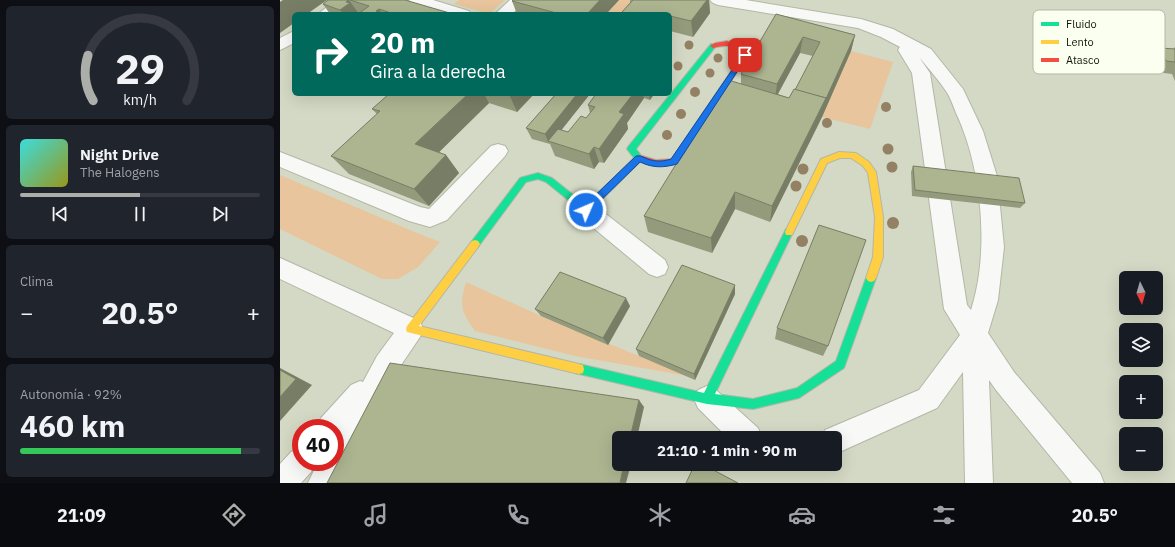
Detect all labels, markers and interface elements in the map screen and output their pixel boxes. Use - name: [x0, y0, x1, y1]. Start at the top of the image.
- legend: [1033, 10, 1165, 74]
- text: Fluido: [1066, 17, 1097, 31]
- text: 20 m: [370, 24, 435, 61]
- icon: right: [304, 28, 356, 80]
- text: Lento: [1066, 35, 1094, 49]
- pin: [728, 38, 762, 72]
- text: 29: [115, 40, 165, 94]
- icon: arrive: [734, 44, 756, 66]
- text: Atasco: [1066, 53, 1100, 67]
- text: Gira a la derecha: [370, 60, 506, 83]
- text: km/h: [123, 89, 157, 108]
- text: Night Drive: [80, 145, 159, 164]
- text: The Halogens: [80, 164, 160, 181]
- position arrow: [565, 189, 607, 231]
- icon: previous: [49, 203, 71, 225]
- icon: pause: [129, 203, 151, 225]
- icon: next: [209, 203, 231, 225]
- north arrow: [1119, 271, 1163, 315]
- map controls: [1119, 271, 1163, 471]
- text: Clima: [20, 273, 53, 290]
- text: 20.5°: [101, 293, 179, 332]
- text: −: [20, 298, 33, 327]
- text: +: [247, 298, 260, 327]
- button: layers: [1119, 323, 1163, 367]
- button: +: [1119, 375, 1163, 419]
- text: Autonomía · 92%: [20, 386, 122, 403]
- text: 460 km: [20, 406, 125, 445]
- speed limit sign: 40: [292, 419, 344, 471]
- button: −: [1119, 427, 1163, 471]
- text: 21:10 · 1 min · 90 m: [657, 441, 797, 460]
- icon: directions: [220, 501, 248, 529]
- icon: music: [362, 501, 390, 529]
- icon: phone: [504, 501, 532, 529]
- icon: climate: [646, 501, 674, 529]
- icon: car: [788, 501, 816, 529]
- icon: filters: [930, 501, 958, 529]
- text: 21:09: [57, 504, 106, 527]
- text: 20.5°: [1072, 504, 1118, 527]

